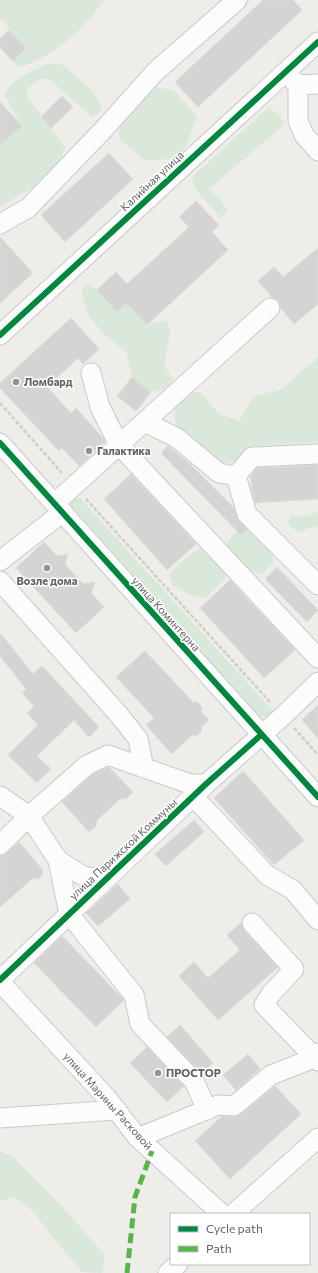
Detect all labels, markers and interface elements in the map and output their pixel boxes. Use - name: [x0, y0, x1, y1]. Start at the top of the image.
- street label: Калийная улица: [117, 148, 186, 213]
- place label: Ломбард: [24, 375, 73, 388]
- marker: Ломбард: [11, 377, 21, 387]
- place label: Галактика: [97, 444, 151, 457]
- marker: Галактика: [84, 446, 94, 456]
- marker: Возле дома: [42, 563, 52, 573]
- place label: Возле дома: [17, 574, 78, 587]
- street label: улица Коминтерна: [130, 574, 203, 653]
- street label: улица Парижской Коммуны: [66, 795, 179, 902]
- street label: улица Марины Расковой: [61, 1049, 155, 1152]
- place label: ПРОСТОР: [166, 1066, 221, 1079]
- marker: ПРОСТОР: [153, 1068, 163, 1078]
- legend: [170, 1213, 310, 1265]
- text: Cycle path: [206, 1221, 263, 1235]
- text: Path: [206, 1241, 232, 1255]

